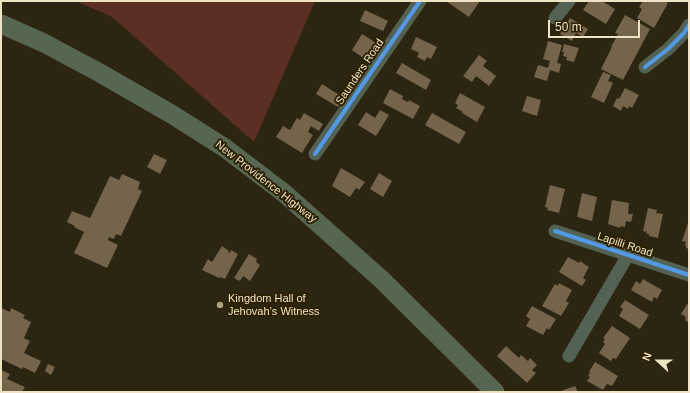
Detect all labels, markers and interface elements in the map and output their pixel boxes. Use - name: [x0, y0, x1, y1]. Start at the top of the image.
- scale bar: [550, 12, 642, 38]
- text: 50 m: [555, 20, 582, 34]
- street label: Saunders Road: [333, 37, 387, 107]
- street label: New Providence Highway: [213, 138, 319, 226]
- street label: Lapilli Road: [596, 230, 654, 260]
- place label: Kingdom Hall of Jehovah’s Witness: [228, 292, 320, 318]
- marker: Kingdom Hall of Jehovah’s Witness: [215, 300, 225, 310]
- north arrow: [638, 341, 678, 381]
- text: N: [640, 351, 654, 363]

